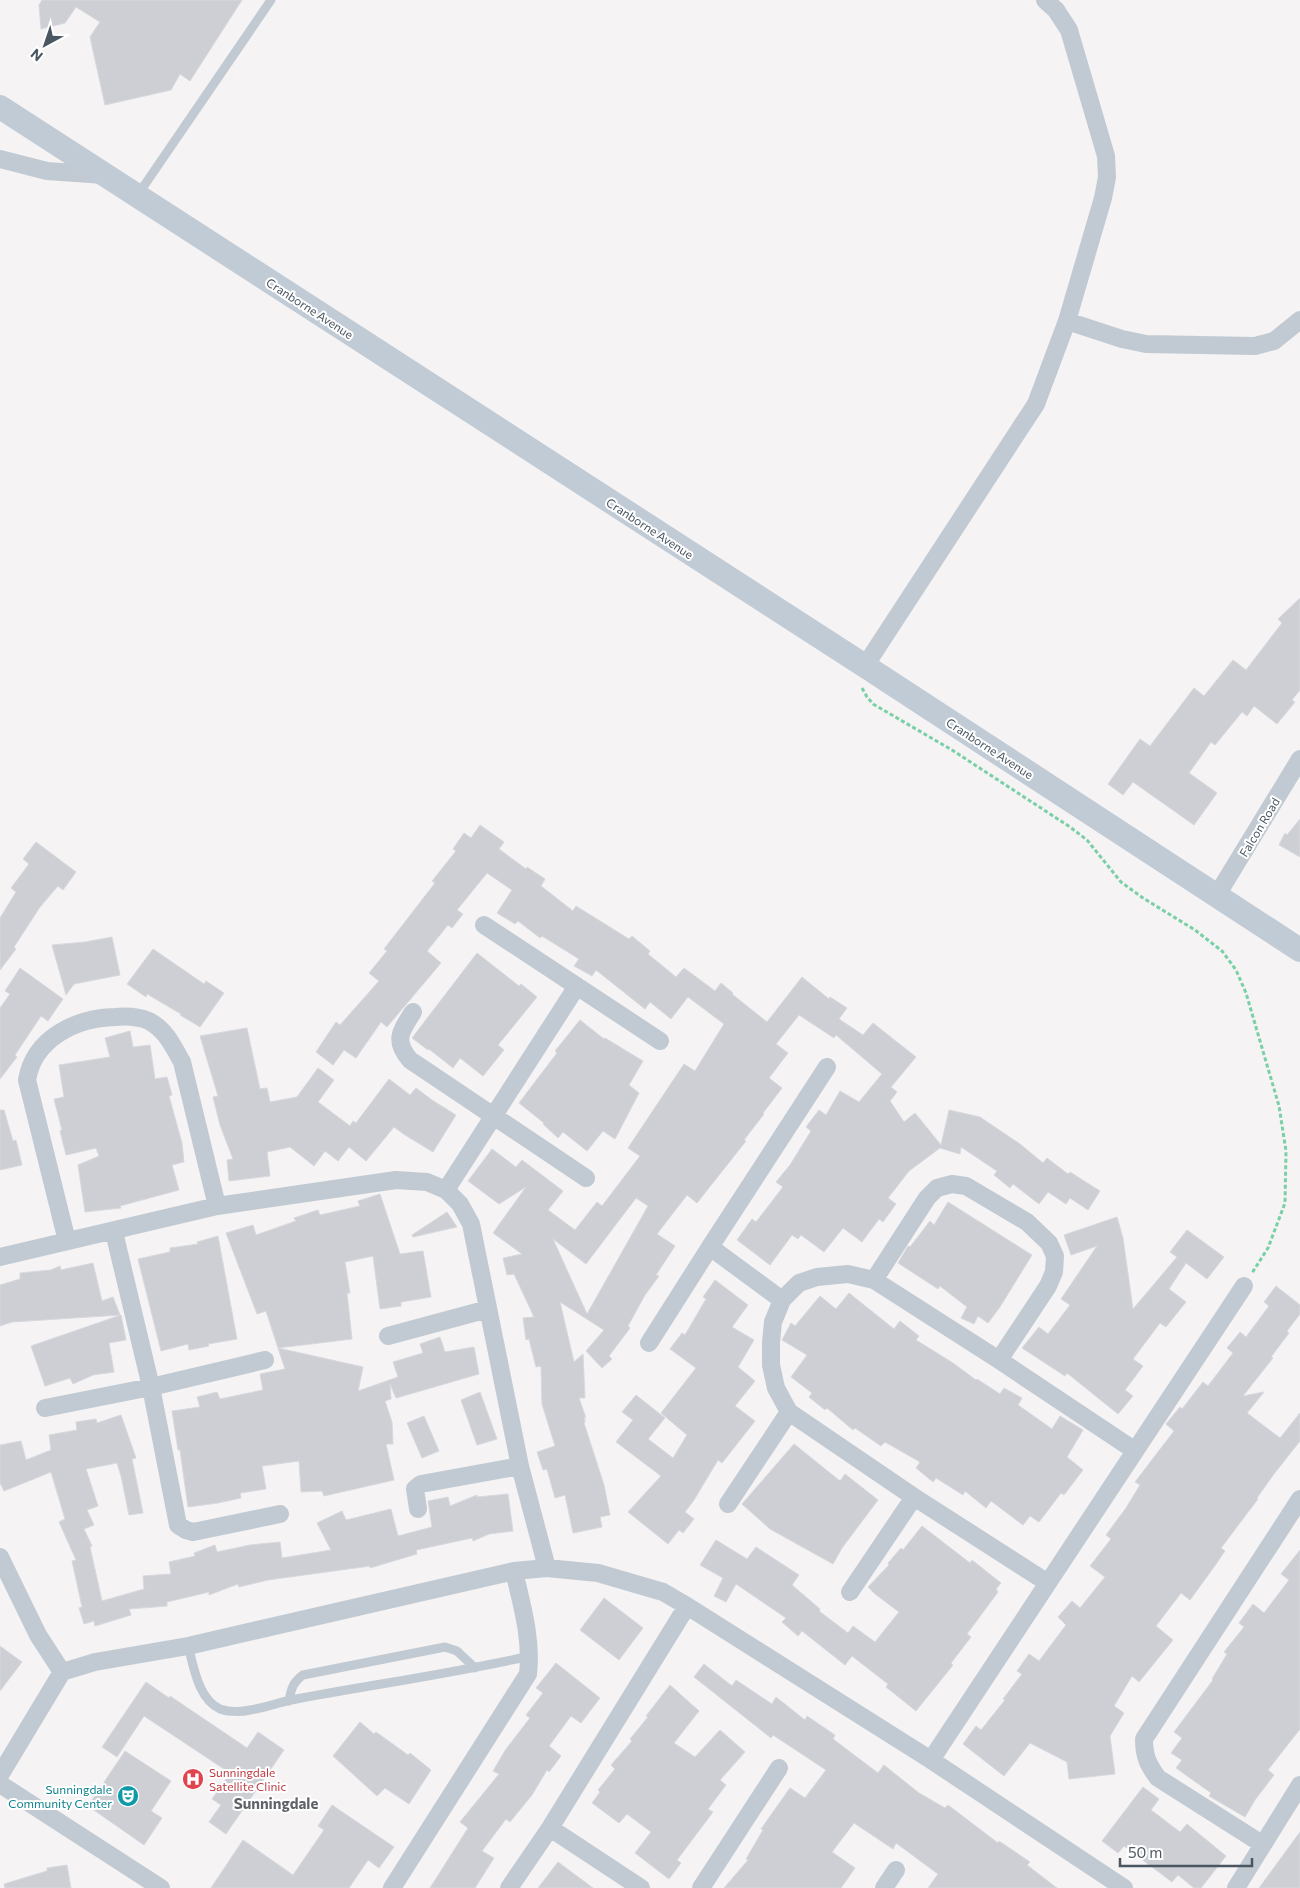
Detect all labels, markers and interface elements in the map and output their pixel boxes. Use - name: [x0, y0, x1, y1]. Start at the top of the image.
- north arrow: [20, 20, 70, 70]
- text: N: [27, 45, 46, 65]
- street label: Cranborne Avenue: [264, 275, 356, 341]
- street label: Cranborne Avenue: [604, 495, 696, 561]
- street label: Cranborne Avenue: [944, 715, 1036, 781]
- street label: Falcon Road: [1236, 795, 1282, 859]
- place label: Sunningdale Satellite Clinic: [209, 1765, 286, 1793]
- hospital icon: Sunningdale Satellite Clinic: [181, 1767, 205, 1791]
- place label: Sunningdale Community Center: [8, 1782, 112, 1810]
- theatre icon: Sunningdale Community Center: [116, 1784, 140, 1808]
- district label: Sunningdale: [234, 1794, 318, 1812]
- scale bar: [1120, 1836, 1252, 1868]
- text: 50 m: [1128, 1843, 1162, 1861]

